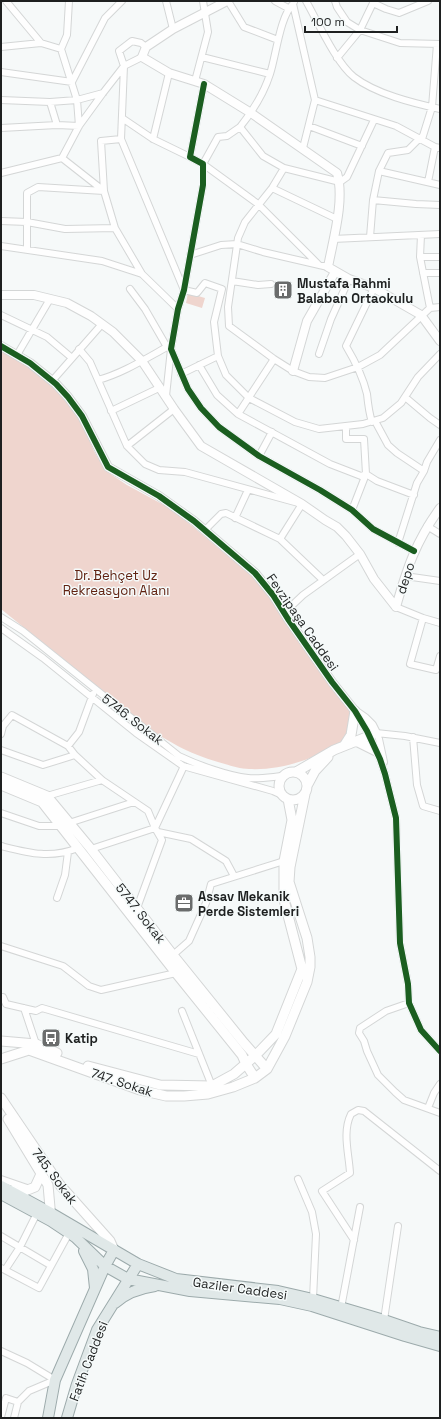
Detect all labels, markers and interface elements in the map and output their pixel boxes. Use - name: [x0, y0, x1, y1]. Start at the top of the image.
- scale bar: [305, 8, 397, 34]
- text: 100 m: [311, 14, 345, 30]
- place label: Mustafa Rahmi Balaban Ortaokulu: [297, 275, 413, 307]
- building icon: Mustafa Rahmi Balaban Ortaokulu: [272, 279, 294, 301]
- street label: depo: [392, 560, 419, 596]
- park label: Dr. Behçet Uz Rekreasyon Alanı: [63, 567, 169, 599]
- street label: Fevzipaşa Caddesi: [263, 570, 342, 674]
- street label: 5746. Sokak: [98, 690, 167, 749]
- street label: 5747. Sokak: [112, 880, 169, 947]
- place label: Assav Mekanik Perde Sistemleri: [198, 888, 299, 920]
- office icon: Assav Mekanik Perde Sistemleri: [173, 892, 195, 914]
- bus stop icon: Katip: [40, 1027, 62, 1049]
- place label: Katip: [65, 1030, 98, 1047]
- street label: 747. Sokak: [89, 1064, 155, 1100]
- street label: 745. Sokak: [28, 1145, 81, 1208]
- street label: Gaziler Caddesi: [192, 1273, 288, 1304]
- street label: Fatih Caddesi: [65, 1319, 112, 1404]

